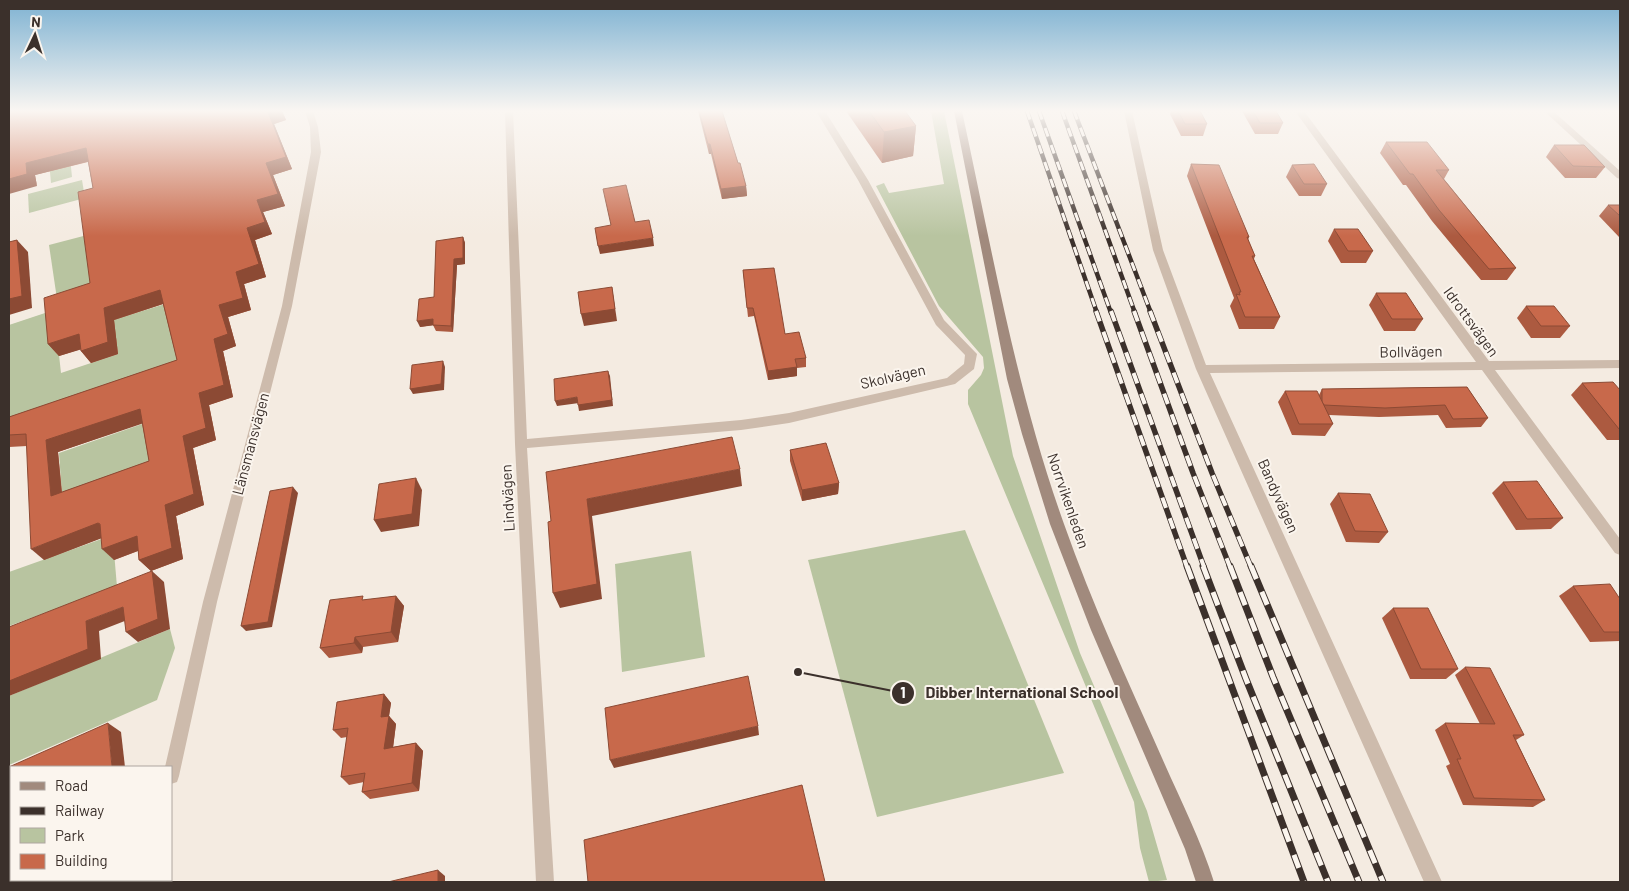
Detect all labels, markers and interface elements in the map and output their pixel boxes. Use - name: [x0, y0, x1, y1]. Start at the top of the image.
- north arrow: [10, 10, 60, 60]
- text: N: [31, 13, 41, 30]
- street label: Idrottsvägen: [1440, 283, 1503, 360]
- street label: Bollvägen: [1379, 341, 1443, 361]
- street label: Skolvägen: [858, 360, 927, 392]
- street label: Länsmansvägen: [228, 391, 272, 497]
- street label: Norrvikenleden: [1044, 451, 1094, 551]
- street label: Bandyvägen: [1255, 456, 1303, 535]
- street label: Lindvägen: [496, 464, 518, 532]
- callout: Dibber International School: [891, 677, 1128, 708]
- text: Dibber International School: [926, 682, 1118, 701]
- text: 1: [900, 683, 906, 701]
- legend: [10, 766, 172, 881]
- text: Road: [55, 776, 88, 794]
- text: Railway: [55, 801, 104, 819]
- text: Park: [55, 826, 85, 844]
- text: Building: [55, 851, 108, 869]

